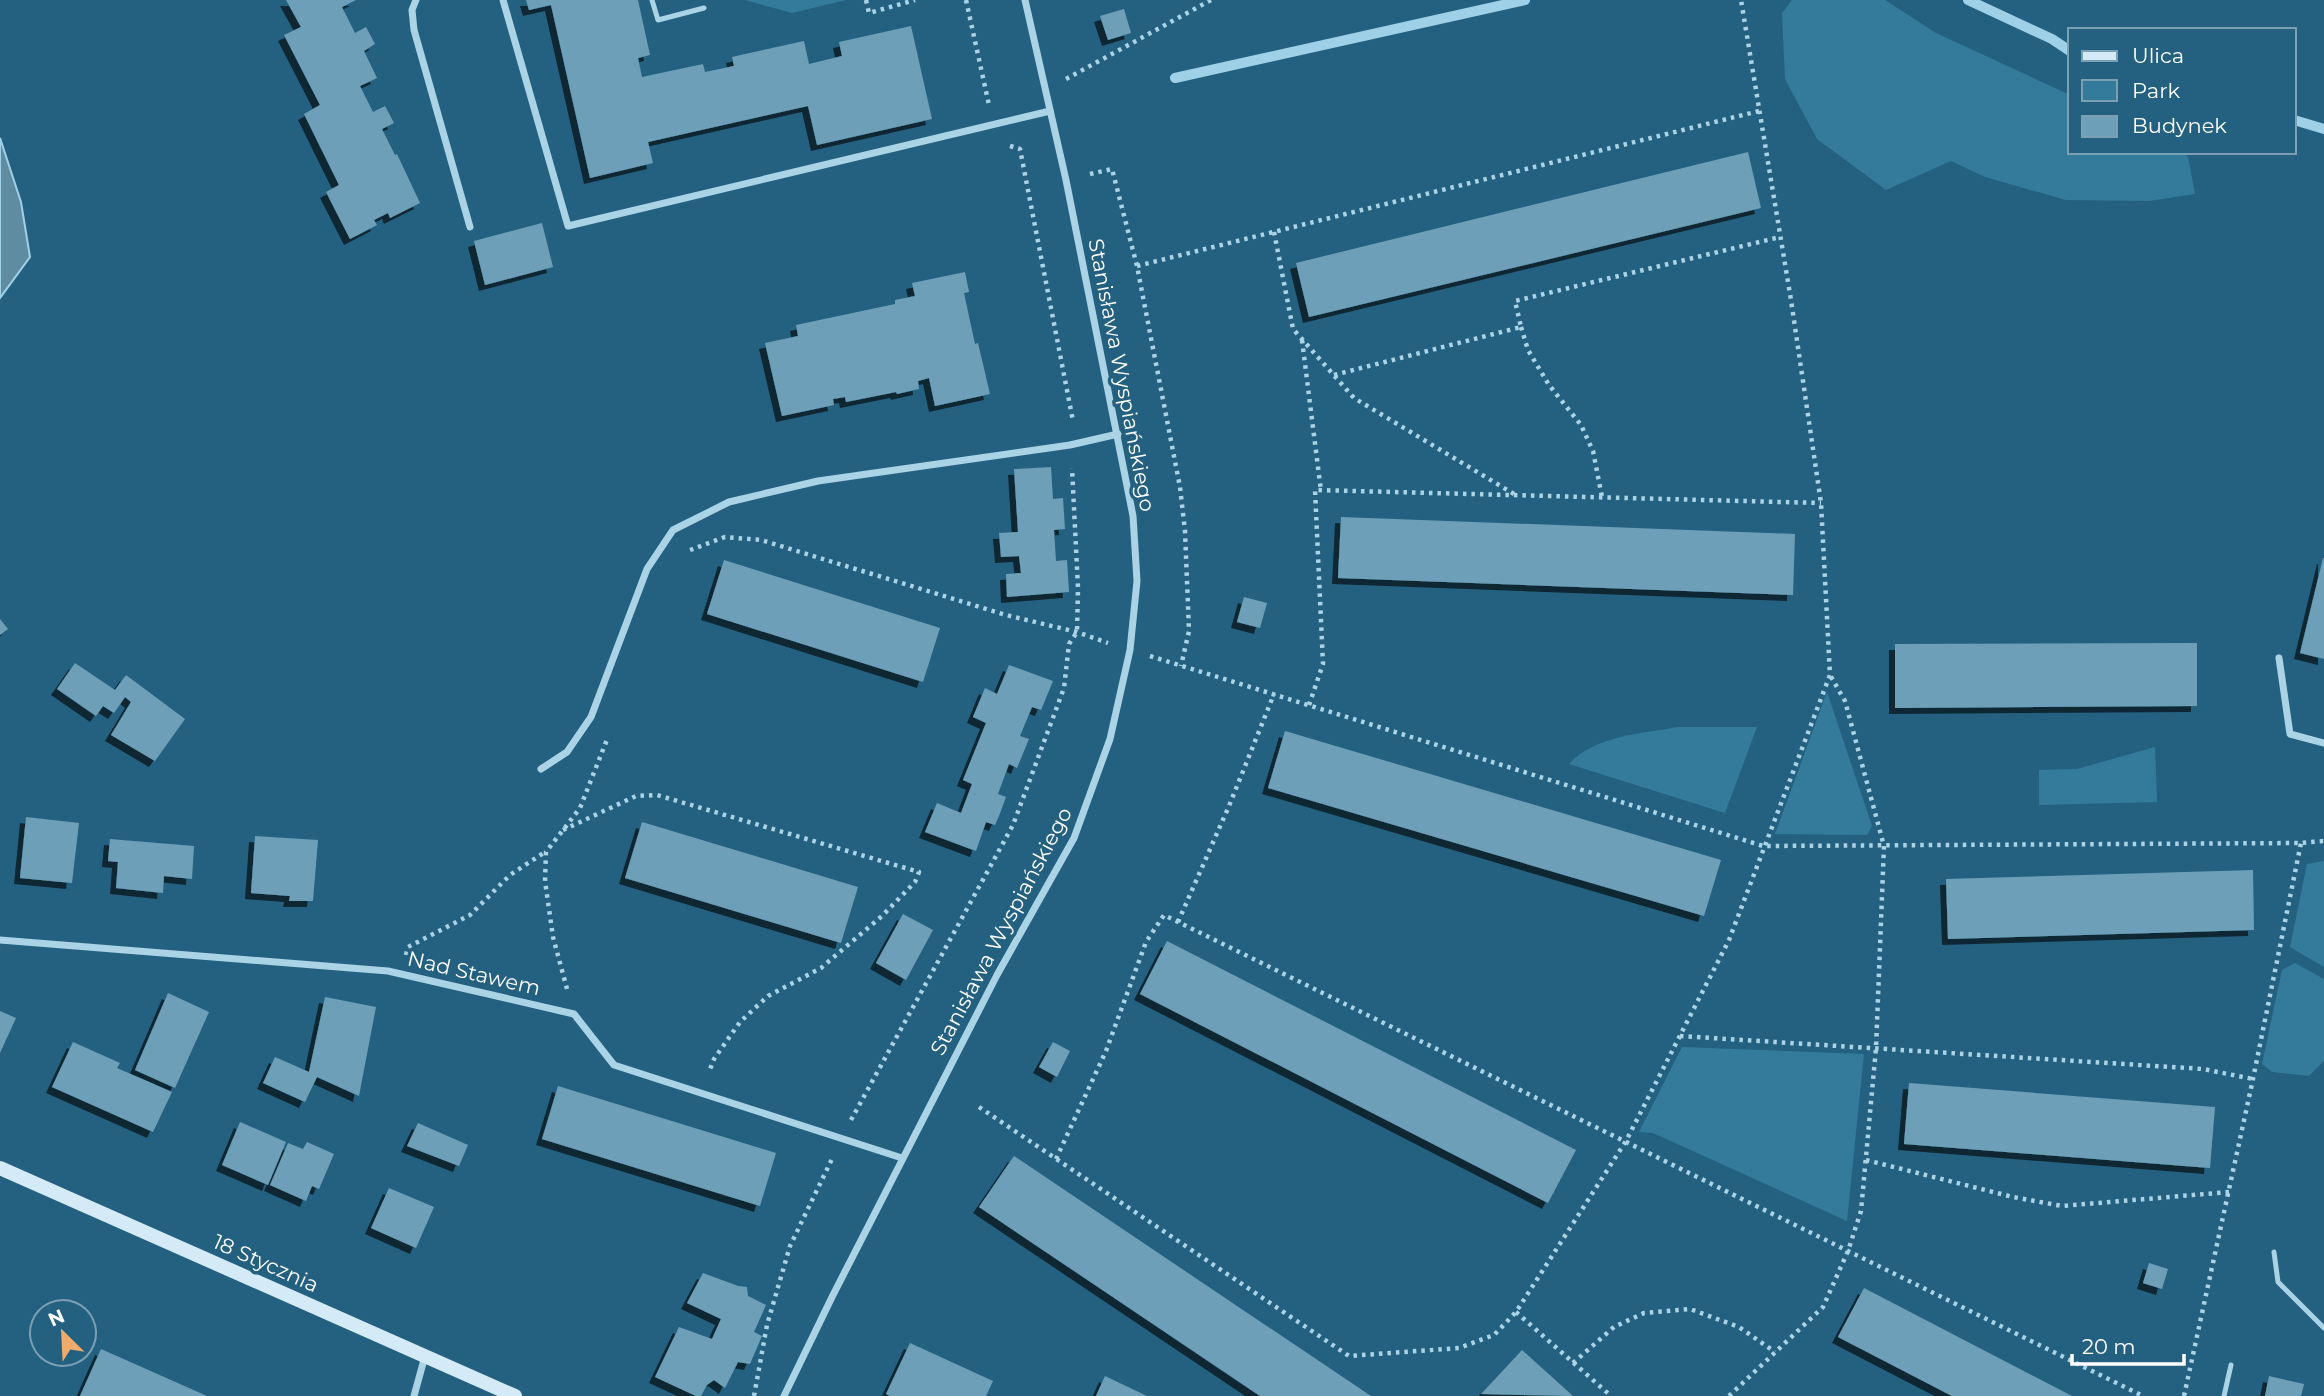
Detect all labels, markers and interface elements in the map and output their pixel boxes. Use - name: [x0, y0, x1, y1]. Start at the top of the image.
- legend: [2068, 28, 2296, 154]
- text: Ulica: [2132, 43, 2184, 68]
- text: Park: [2132, 78, 2180, 103]
- text: Budynek: [2132, 113, 2227, 138]
- street label: Stanisława Wyspiańskiego: [1083, 236, 1161, 514]
- street label: Stanisława Wyspiańskiego: [925, 803, 1077, 1059]
- street label: Nad Stawem: [405, 946, 543, 1000]
- street label: 18 Stycznia: [209, 1229, 323, 1297]
- north arrow: [28, 1298, 98, 1368]
- text: N: [45, 1304, 68, 1332]
- scale bar: [2072, 1322, 2184, 1366]
- text: 20 m: [2082, 1334, 2136, 1359]

